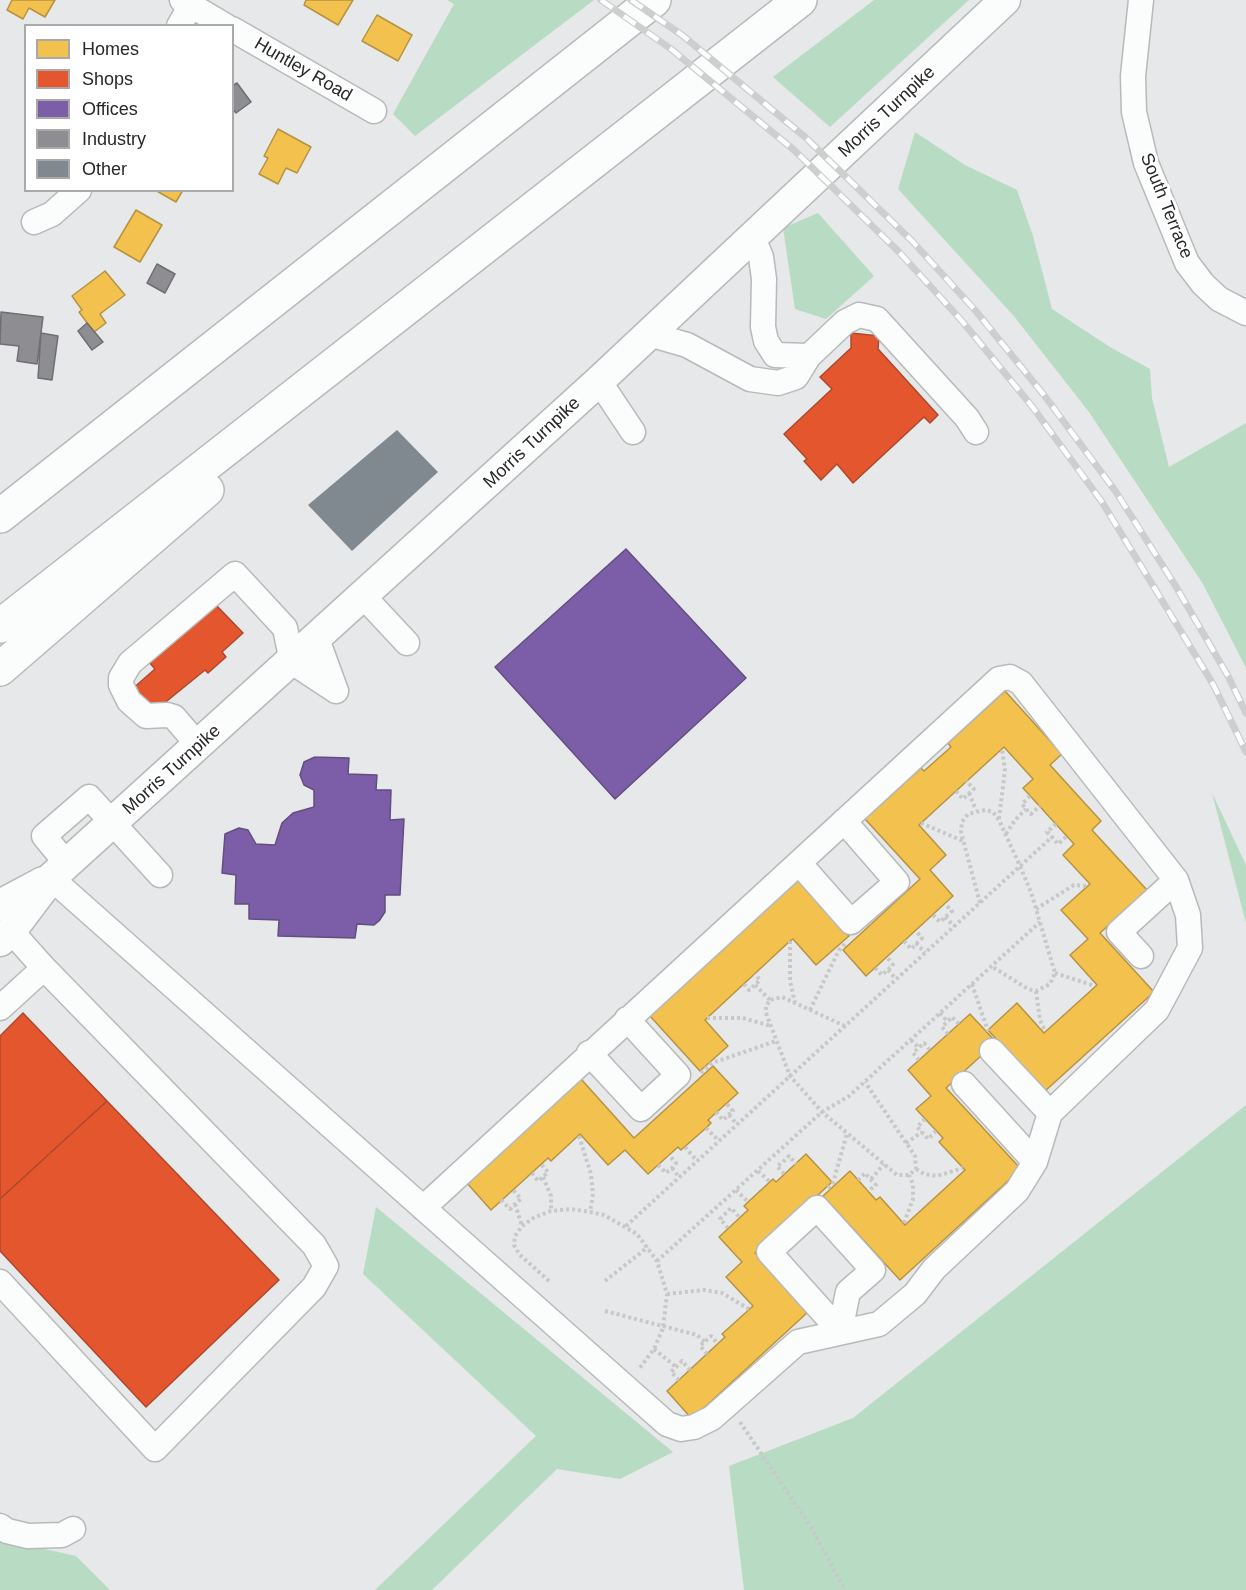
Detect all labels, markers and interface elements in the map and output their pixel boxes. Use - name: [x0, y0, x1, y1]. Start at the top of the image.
- legend: [24, 24, 234, 192]
- street label: Huntley Road: [250, 33, 356, 107]
- text: Homes: [82, 39, 139, 59]
- street label: Morris Turnpike: [834, 62, 940, 162]
- text: Shops: [82, 69, 133, 89]
- text: Offices: [82, 99, 138, 119]
- text: Industry: [82, 129, 146, 149]
- street label: South Terrace: [1135, 150, 1197, 262]
- text: Other: [82, 159, 127, 179]
- street label: Morris Turnpike: [479, 393, 585, 493]
- street label: Morris Turnpike: [119, 720, 225, 820]

